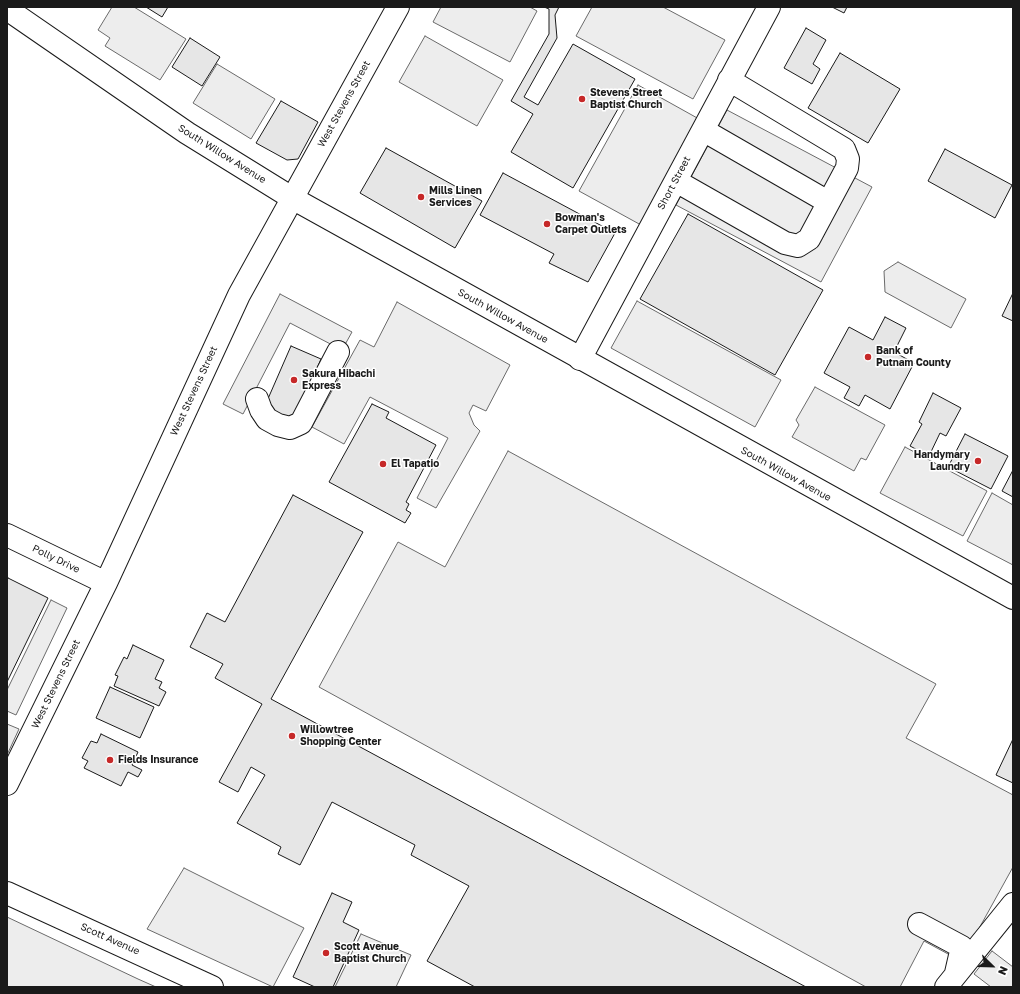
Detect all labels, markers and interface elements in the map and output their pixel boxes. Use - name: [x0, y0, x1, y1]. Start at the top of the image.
- street label: West Stevens Street: [315, 59, 373, 149]
- place label: Stevens Street Baptist Church: [590, 87, 662, 110]
- marker: Stevens Street Baptist Church: [577, 94, 587, 104]
- street label: South Willow Avenue: [176, 122, 268, 186]
- street label: Short Street: [655, 154, 693, 212]
- place label: Mills Linen Services: [429, 185, 482, 208]
- marker: Mills Linen Services: [416, 192, 426, 202]
- place label: Bowman's Carpet Outlets: [555, 212, 627, 236]
- marker: Bowman's Carpet Outlets: [542, 219, 552, 229]
- street label: South Willow Avenue: [456, 286, 550, 346]
- street label: West Stevens Street: [168, 344, 220, 438]
- place label: Bank of Putnam County: [876, 345, 951, 368]
- marker: Bank of Putnam County: [863, 352, 873, 362]
- place label: Sakura Hibachi Express: [302, 368, 375, 392]
- marker: Sakura Hibachi Express: [289, 375, 299, 385]
- street label: South Willow Avenue: [739, 444, 833, 504]
- place label: Handymary Laundry: [914, 449, 970, 472]
- marker: Handymary Laundry: [973, 456, 983, 466]
- place label: El Tapatio: [391, 458, 439, 470]
- marker: El Tapatio: [378, 459, 388, 469]
- street label: Polly Drive: [30, 542, 82, 576]
- street label: West Stevens Street: [29, 638, 83, 730]
- place label: Willowtree Shopping Center: [300, 724, 381, 748]
- marker: Willowtree Shopping Center: [287, 731, 297, 741]
- place label: Fields Insurance: [118, 754, 198, 766]
- marker: Fields Insurance: [105, 755, 115, 765]
- street label: Scott Avenue: [79, 921, 141, 957]
- place label: Scott Avenue Baptist Church: [334, 941, 406, 964]
- north arrow: [972, 946, 1012, 986]
- marker: Scott Avenue Baptist Church: [321, 948, 331, 958]
- text: N: [996, 964, 1011, 977]

